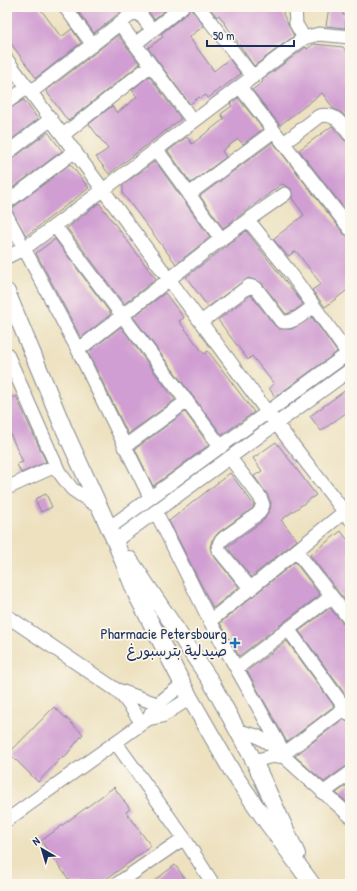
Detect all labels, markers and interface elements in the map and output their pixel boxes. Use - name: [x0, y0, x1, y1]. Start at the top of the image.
- scale bar: [207, 22, 294, 48]
- text: 50 m: [213, 27, 234, 44]
- place label: Pharmacie Petersbourg صيدلية بترسبورغ: [101, 623, 227, 661]
- marker: Pharmacie Petersbourg صيدلية بترسبورغ: [230, 638, 240, 648]
- north arrow: [22, 829, 62, 869]
- text: N: [29, 834, 43, 848]

